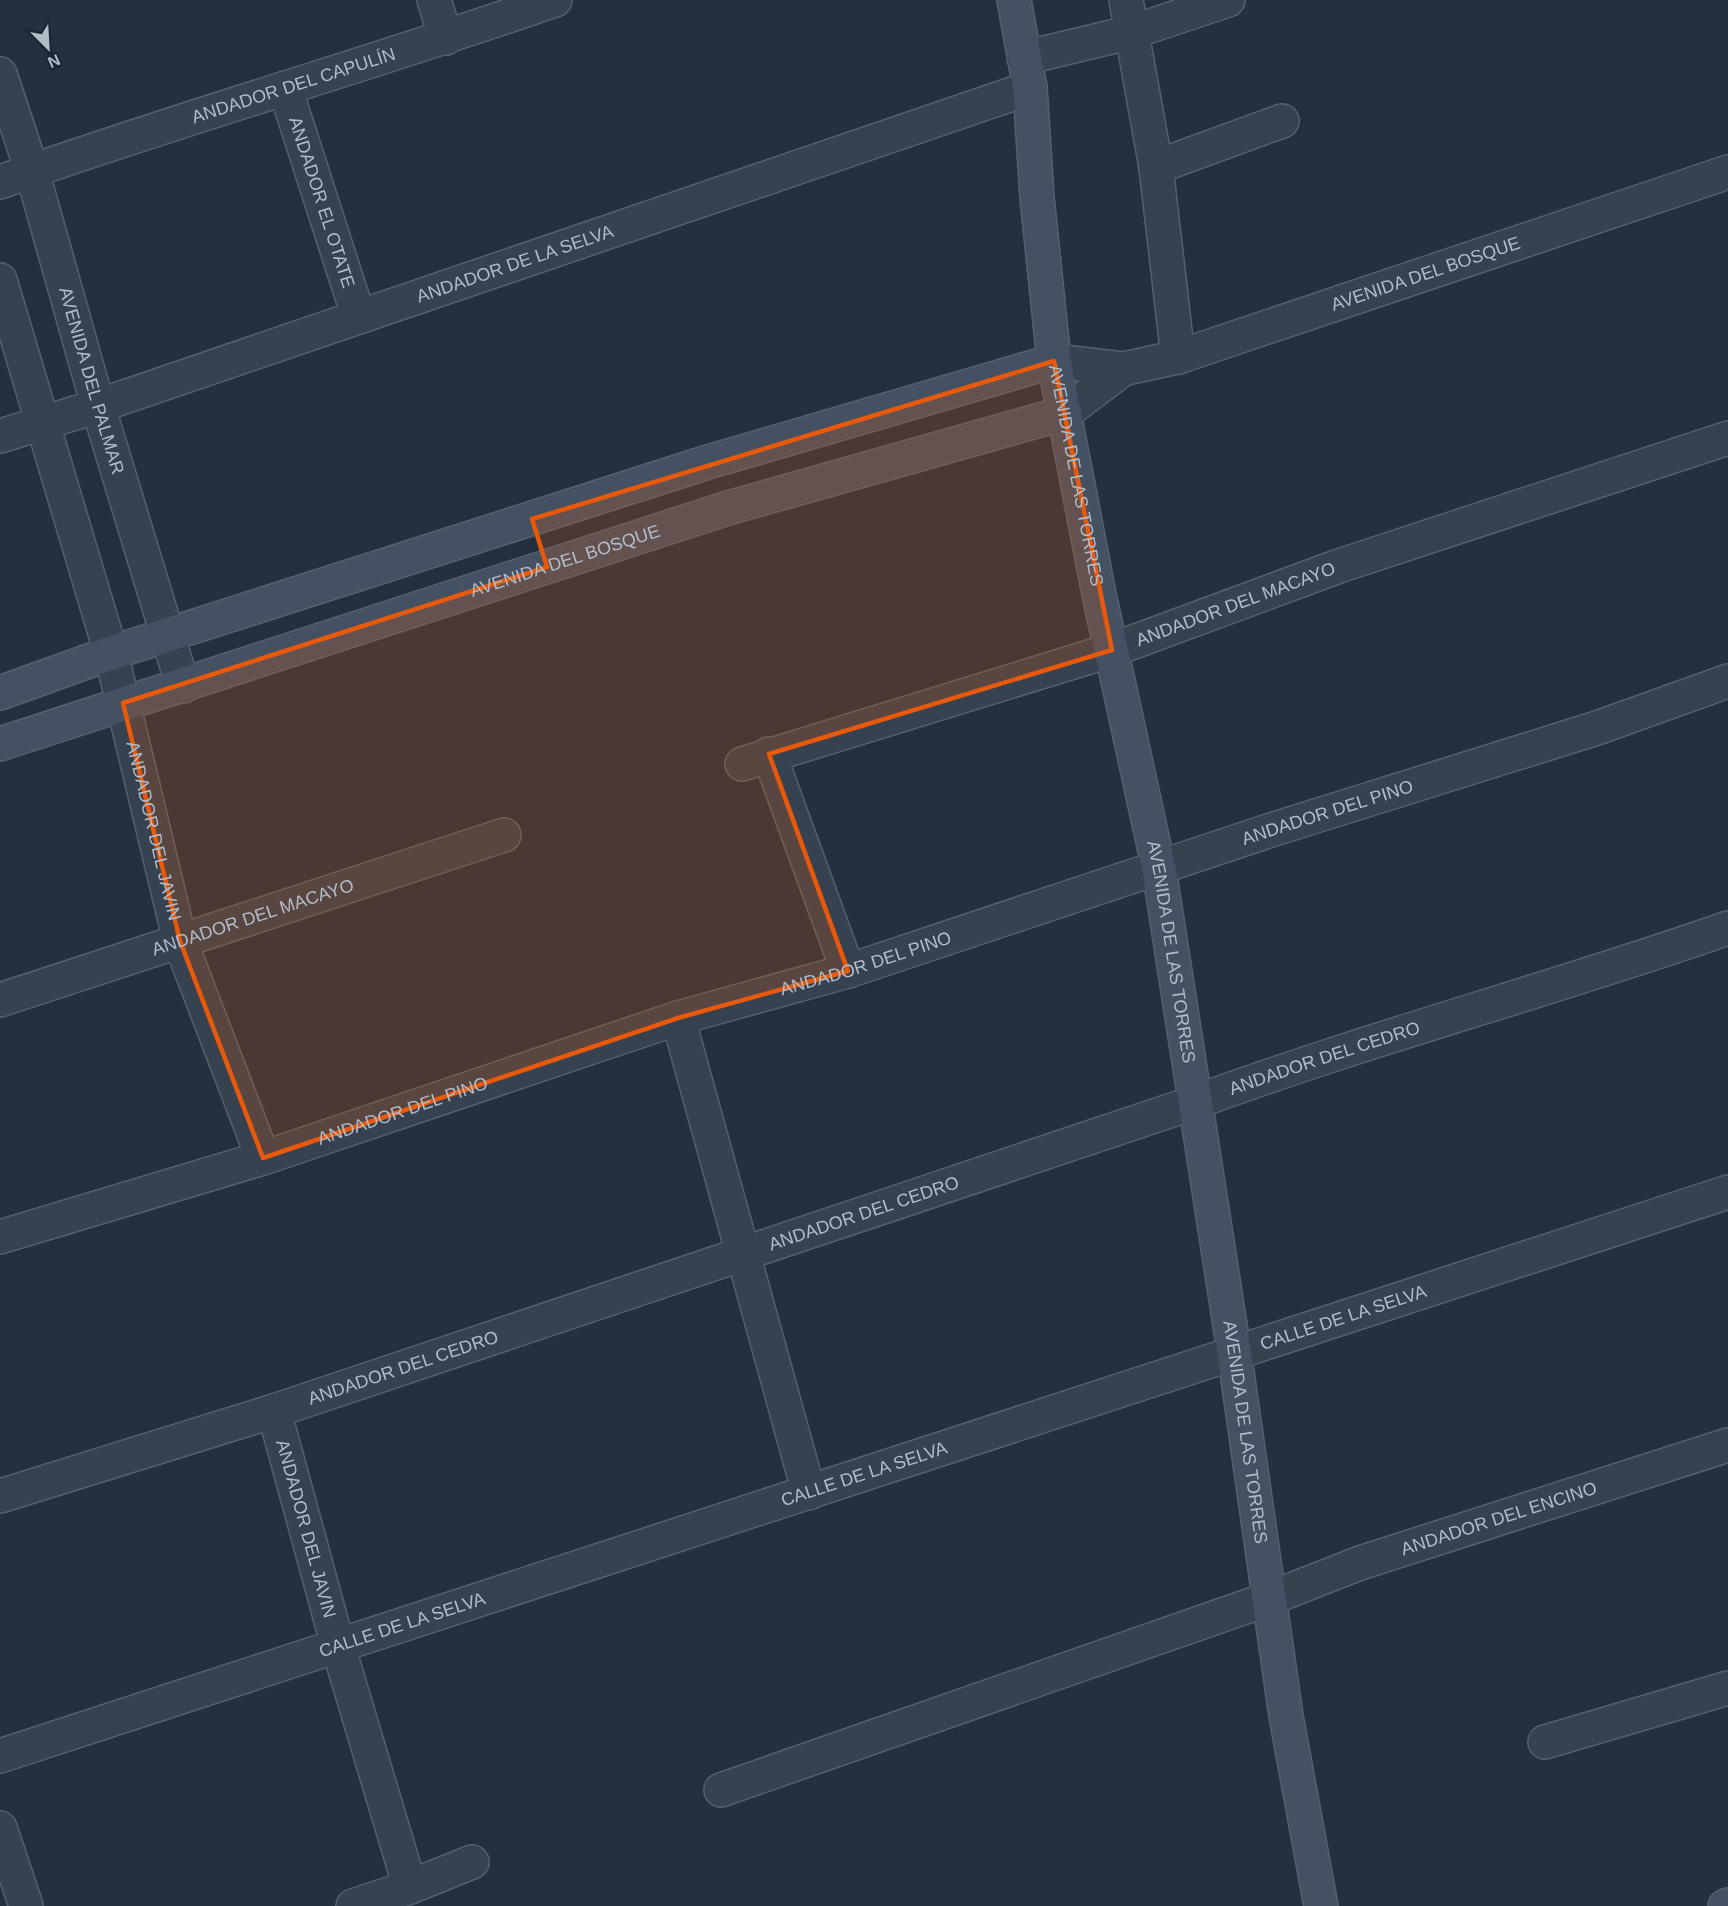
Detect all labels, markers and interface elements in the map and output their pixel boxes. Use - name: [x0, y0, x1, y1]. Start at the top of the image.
- north arrow: [18, 18, 78, 78]
- street label: ANDADOR DEL CAPULÍN: [189, 44, 398, 127]
- text: N: [45, 51, 63, 71]
- street label: ANDADOR EL OTATE: [285, 114, 359, 290]
- street label: ANDADOR DE LA SELVA: [414, 221, 616, 307]
- street label: AVENIDA DEL BOSQUE: [1328, 233, 1523, 315]
- street label: AVENIDA DEL PALMAR: [55, 285, 128, 477]
- street label: AVENIDA DE LAS TORRES: [1045, 363, 1107, 588]
- street label: AVENIDA DEL BOSQUE: [468, 521, 662, 601]
- street label: ANDADOR DEL MACAYO: [1133, 558, 1338, 650]
- street label: ANDADOR DEL JAVIN: [122, 739, 185, 923]
- street label: ANDADOR DEL PINO: [1239, 776, 1416, 849]
- street label: AVENIDA DE LAS TORRES: [1143, 839, 1199, 1064]
- street label: ANDADOR DEL MACAYO: [149, 875, 356, 960]
- street label: ANDADOR DEL PINO: [778, 927, 954, 999]
- street label: ANDADOR DEL CEDRO: [1226, 1018, 1422, 1099]
- street label: ANDADOR DEL PINO: [315, 1073, 490, 1149]
- street label: ANDADOR DEL CEDRO: [766, 1172, 962, 1254]
- street label: CALLE DE LA SELVA: [1258, 1281, 1429, 1354]
- street label: AVENIDA DE LAS TORRES: [1219, 1319, 1271, 1545]
- street label: ANDADOR DEL CEDRO: [305, 1327, 501, 1409]
- street label: ANDADOR DEL JAVIN: [272, 1437, 340, 1620]
- street label: CALLE DE LA SELVA: [779, 1438, 950, 1510]
- street label: ANDADOR DEL ENCINO: [1398, 1478, 1599, 1559]
- street label: CALLE DE LA SELVA: [317, 1588, 488, 1661]

